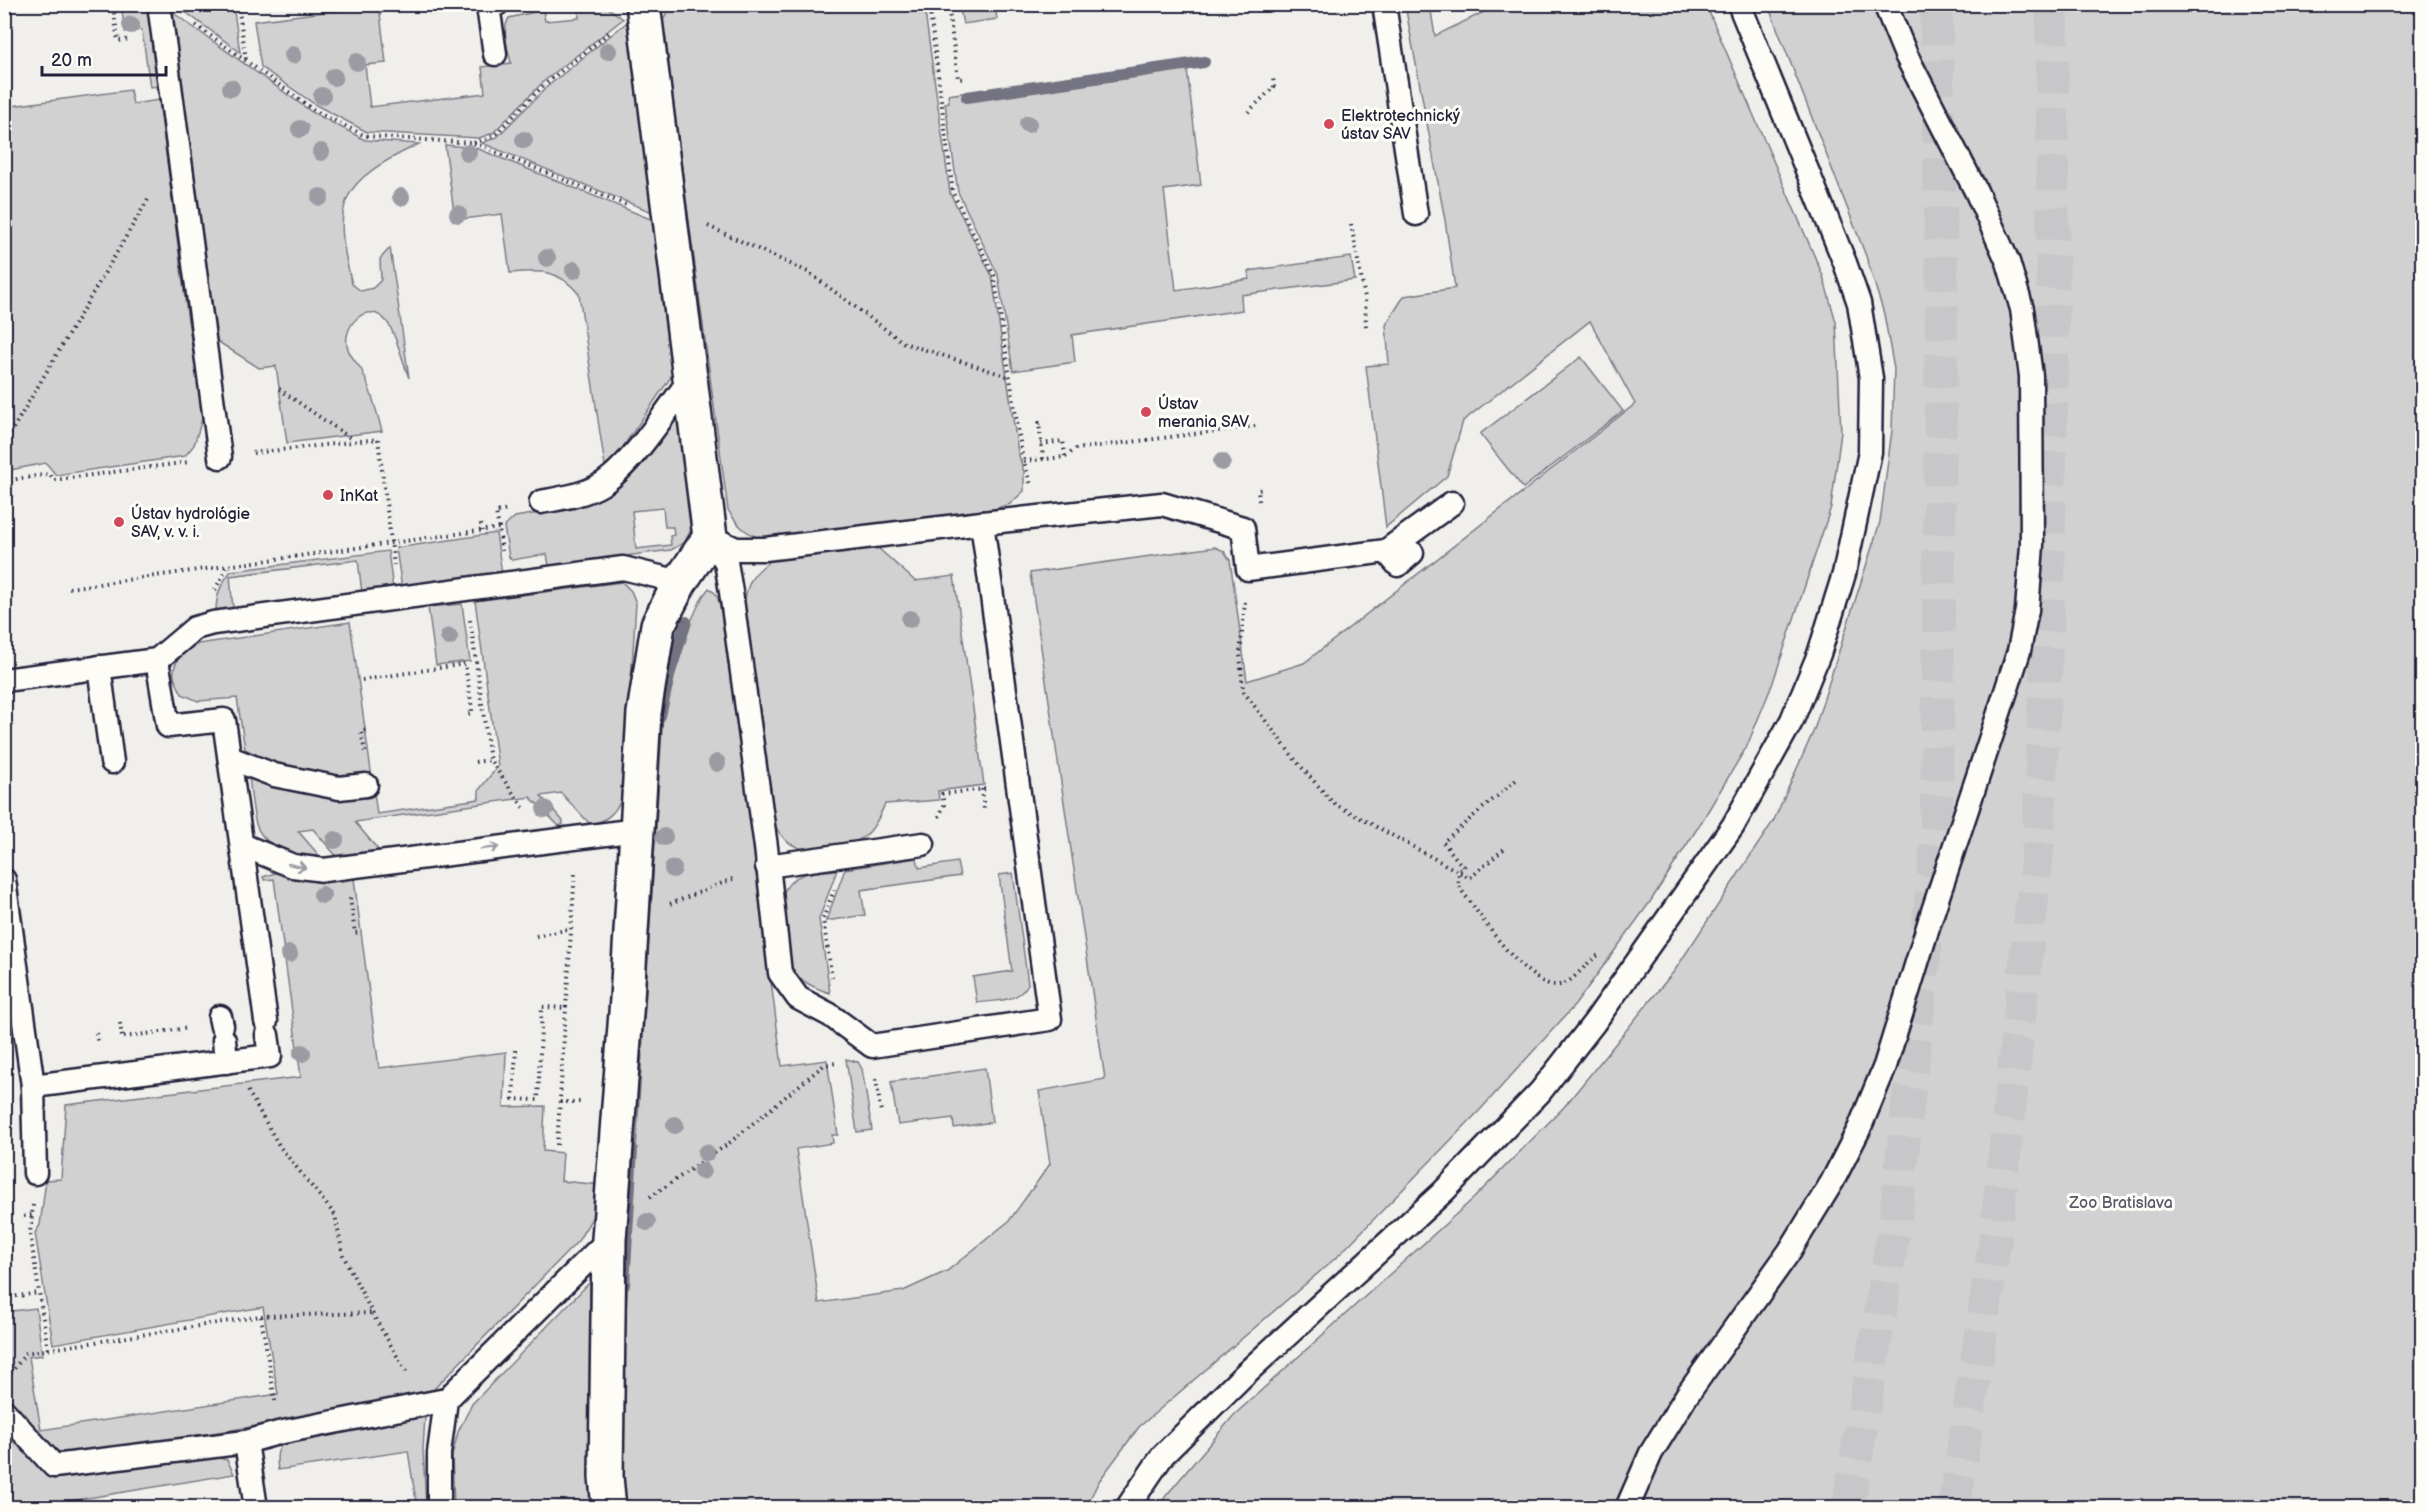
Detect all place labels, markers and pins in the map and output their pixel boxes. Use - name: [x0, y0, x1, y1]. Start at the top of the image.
- place label: Elektrotechnický ústav SAV: [1341, 107, 1461, 144]
- marker: Elektrotechnický ústav SAV: [1322, 117, 1336, 131]
- place label: Ústav merania SAV: [1158, 393, 1249, 432]
- marker: Ústav merania SAV: [1139, 405, 1153, 419]
- place label: InKat: [340, 487, 378, 506]
- marker: InKat: [321, 488, 335, 502]
- place label: Ústav hydrológie SAV, v. v. i.: [131, 503, 251, 542]
- marker: Ústav hydrológie SAV, v. v. i.: [112, 515, 126, 529]

